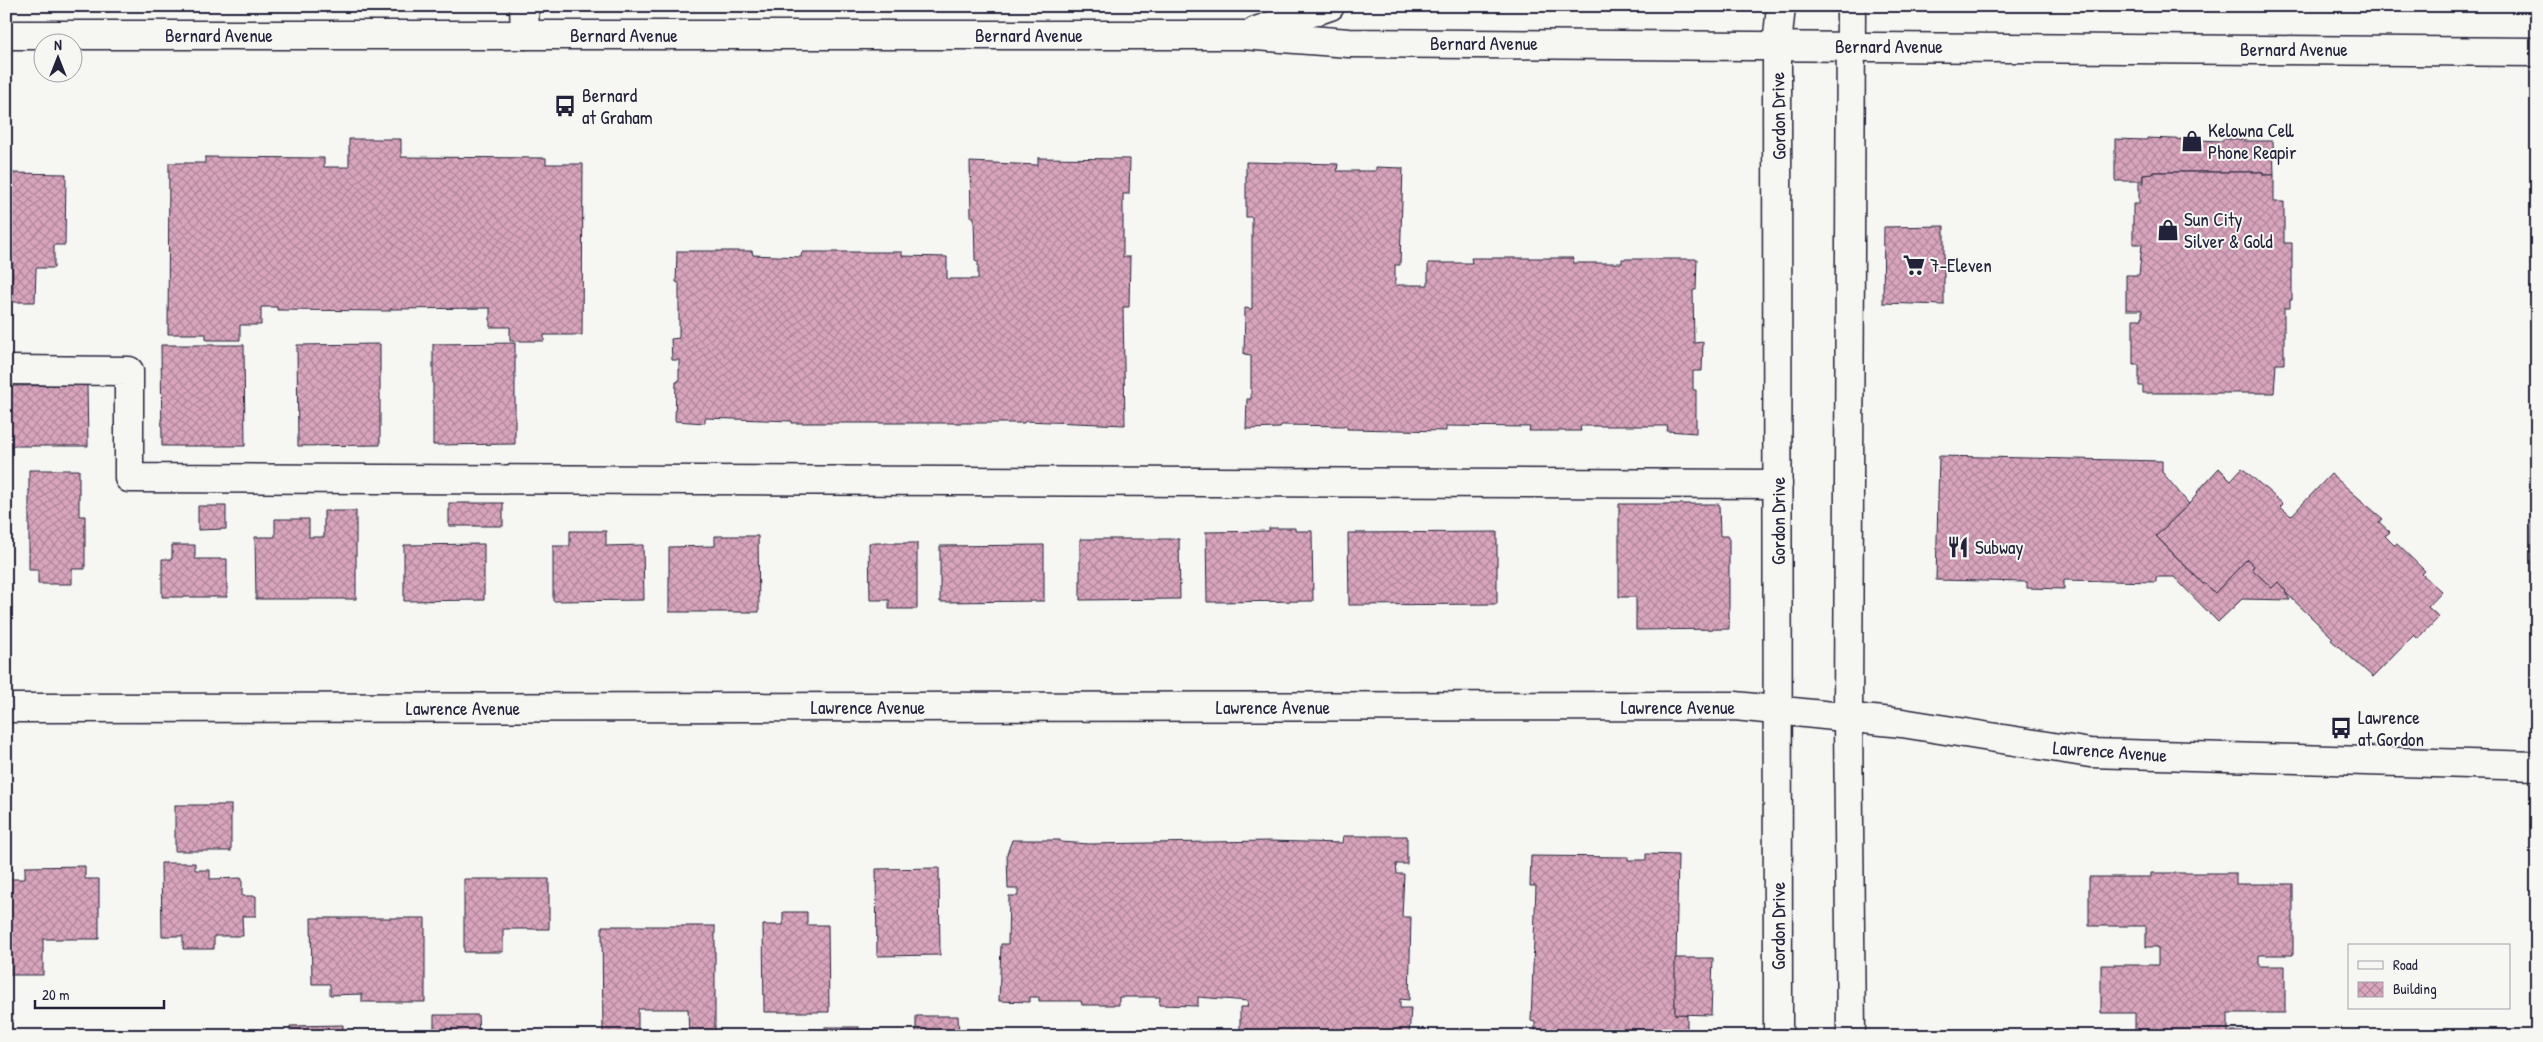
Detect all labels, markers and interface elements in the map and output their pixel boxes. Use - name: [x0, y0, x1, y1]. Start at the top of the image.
- street label: Bernard Avenue: [165, 22, 273, 48]
- street label: Bernard Avenue: [570, 22, 678, 48]
- street label: Bernard Avenue: [975, 22, 1083, 48]
- street label: Bernard Avenue: [1430, 30, 1538, 56]
- north arrow: [32, 32, 82, 82]
- street label: Bernard Avenue: [1835, 33, 1943, 59]
- text: N: [54, 35, 62, 54]
- street label: Bernard Avenue: [2240, 36, 2348, 62]
- street label: Gordon Drive: [1764, 71, 1792, 160]
- place label: Bernard at Graham: [582, 82, 653, 130]
- bus stop icon: Bernard at Graham: [552, 93, 578, 119]
- place label: Kelowna Cell Phone Reapir: [2208, 117, 2297, 165]
- shop icon: Kelowna Cell Phone Reapir: [2179, 128, 2205, 154]
- place label: Sun City Silver & Gold: [2184, 206, 2273, 254]
- shop icon: Sun City Silver & Gold: [2155, 217, 2181, 243]
- supermarket icon: 7-Eleven: [1901, 252, 1927, 278]
- place label: 7-Eleven: [1930, 252, 1992, 278]
- street label: Gordon Drive: [1765, 477, 1791, 565]
- restaurant icon: Subway: [1945, 534, 1971, 560]
- place label: Subway: [1975, 534, 2023, 560]
- street label: Lawrence Avenue: [811, 694, 926, 720]
- street label: Lawrence Avenue: [1216, 694, 1331, 720]
- street label: Lawrence Avenue: [1621, 694, 1736, 720]
- street label: Lawrence Avenue: [406, 695, 521, 721]
- place label: Lawrence at Gordon: [2358, 704, 2424, 752]
- bus stop icon: Lawrence at Gordon: [2328, 715, 2354, 741]
- street label: Lawrence Avenue: [2052, 734, 2168, 768]
- street label: Gordon Drive: [1765, 882, 1791, 970]
- legend: [2348, 944, 2510, 1010]
- text: Road: [2393, 954, 2418, 975]
- scale bar: [35, 977, 164, 1009]
- text: Building: [2393, 978, 2437, 999]
- text: 20 m: [42, 984, 69, 1005]

